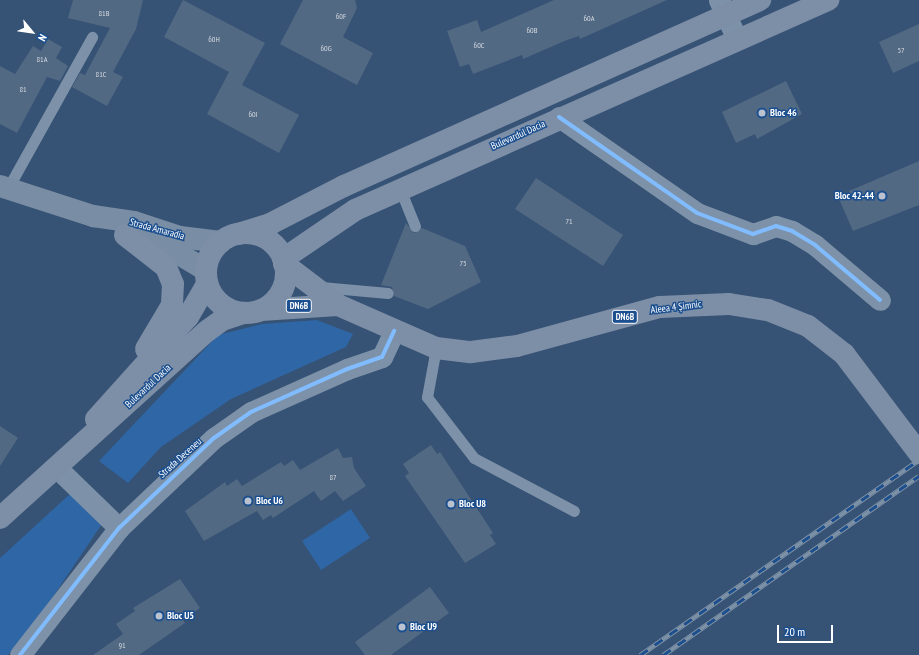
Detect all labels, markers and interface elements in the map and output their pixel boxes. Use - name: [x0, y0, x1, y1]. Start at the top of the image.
- house number: 81B: [99, 9, 109, 19]
- north arrow: [12, 12, 52, 52]
- house number: 60F: [336, 12, 346, 22]
- house number: 60A: [584, 14, 594, 24]
- house number: 60B: [527, 26, 537, 36]
- text: N: [35, 32, 50, 44]
- house number: 60H: [208, 35, 220, 45]
- house number: 60C: [474, 41, 484, 51]
- house number: 60G: [320, 44, 332, 54]
- house number: 57: [897, 46, 905, 56]
- house number: 81A: [37, 55, 47, 65]
- house number: 81C: [96, 70, 106, 80]
- house number: 81: [19, 85, 27, 95]
- place label: Bloc 46: [770, 107, 797, 119]
- marker: Bloc 46: [757, 108, 767, 118]
- house number: 60I: [248, 110, 258, 120]
- street label: Bulevardul Dacia: [489, 118, 547, 152]
- place label: Bloc 42-44: [835, 190, 874, 202]
- marker: Bloc 42-44: [877, 191, 887, 201]
- street label: Strada Amaradia: [128, 216, 186, 242]
- house number: 71: [565, 217, 573, 227]
- house number: 75: [459, 259, 467, 269]
- street label: Aleea 4 Șimnic: [650, 298, 702, 316]
- road number: DN6B: [285, 299, 313, 313]
- road number: DN6B: [611, 310, 639, 324]
- street label: Bulevardul Dacia: [123, 362, 173, 410]
- street label: Strada Deceneu: [156, 436, 204, 480]
- house number: 87: [329, 473, 337, 483]
- place label: Bloc U6: [256, 495, 283, 507]
- marker: Bloc U6: [243, 496, 253, 506]
- place label: Bloc U8: [459, 498, 486, 510]
- marker: Bloc U8: [446, 499, 456, 509]
- place label: Bloc U5: [167, 610, 194, 622]
- marker: Bloc U5: [154, 611, 164, 621]
- scale bar: [779, 617, 835, 643]
- place label: Bloc U9: [410, 621, 437, 633]
- marker: Bloc U9: [397, 622, 407, 632]
- text: 20 m: [784, 624, 805, 639]
- house number: 91: [118, 641, 126, 651]

